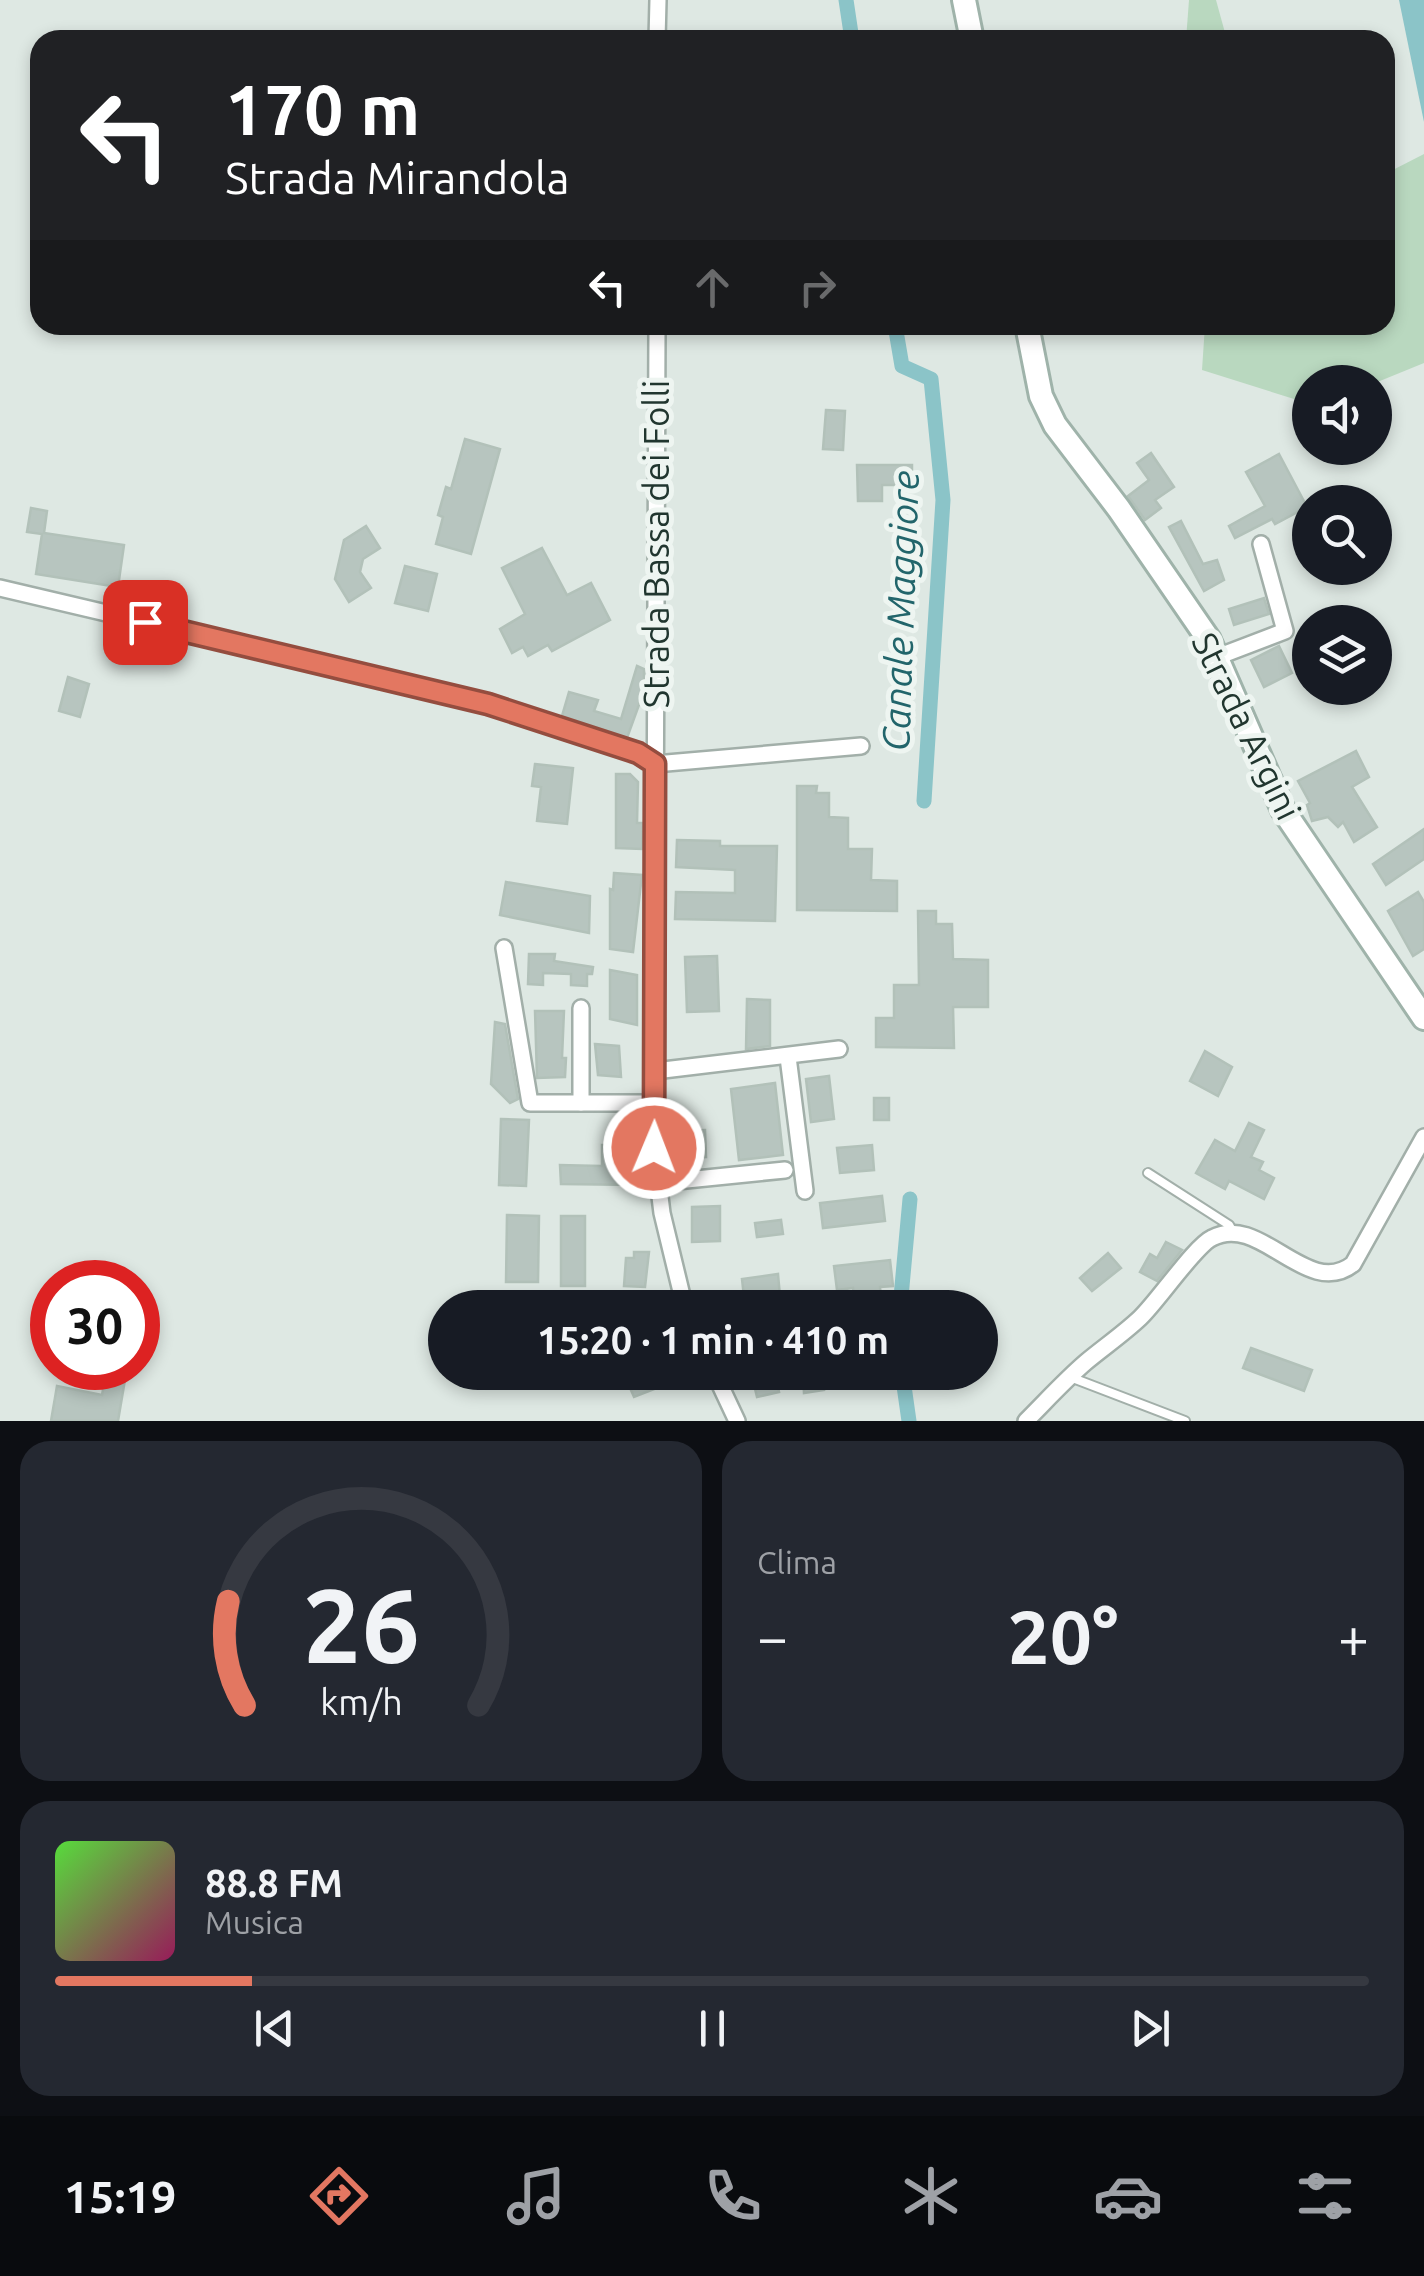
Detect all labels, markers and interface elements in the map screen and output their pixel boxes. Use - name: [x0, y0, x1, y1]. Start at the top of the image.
- icon: left: [60, 70, 190, 200]
- text: 170 m: [225, 70, 420, 148]
- text: Strada Mirandola: [225, 152, 570, 203]
- icon: left: [580, 260, 635, 315]
- icon: ahead: [685, 260, 740, 315]
- icon: right: [790, 260, 845, 315]
- map controls: [1292, 365, 1392, 705]
- button: sound: [1292, 365, 1392, 465]
- street label: Strada Bassa dei Folli: [636, 380, 676, 708]
- water label: Canale Maggiore: [874, 470, 926, 752]
- button: search: [1292, 485, 1392, 585]
- pin: [103, 580, 188, 665]
- icon: arrive: [118, 595, 173, 650]
- button: layers: [1292, 605, 1392, 705]
- street label: Strada Argini: [1185, 626, 1309, 826]
- position arrow: [602, 1096, 706, 1200]
- speed limit sign: 30: [30, 1260, 160, 1390]
- text: 15:20 · 1 min · 410 m: [537, 1319, 889, 1361]
- text: Clima: [757, 1544, 837, 1580]
- text: 26: [302, 1566, 420, 1683]
- text: 20°: [1007, 1594, 1119, 1678]
- text: −: [757, 1606, 788, 1667]
- text: +: [1338, 1606, 1369, 1667]
- text: km/h: [320, 1682, 402, 1722]
- text: 88.8 FM: [205, 1862, 343, 1904]
- text: Musica: [205, 1904, 304, 1940]
- icon: previous: [247, 2001, 302, 2056]
- icon: pause: [685, 2001, 740, 2056]
- icon: next: [1123, 2001, 1178, 2056]
- icon: directions: [304, 2161, 374, 2231]
- icon: music: [501, 2161, 571, 2231]
- icon: phone: [698, 2161, 768, 2231]
- icon: climate: [896, 2161, 966, 2231]
- icon: car: [1093, 2161, 1163, 2231]
- icon: filters: [1290, 2161, 1360, 2231]
- text: 15:19: [64, 2171, 176, 2222]

